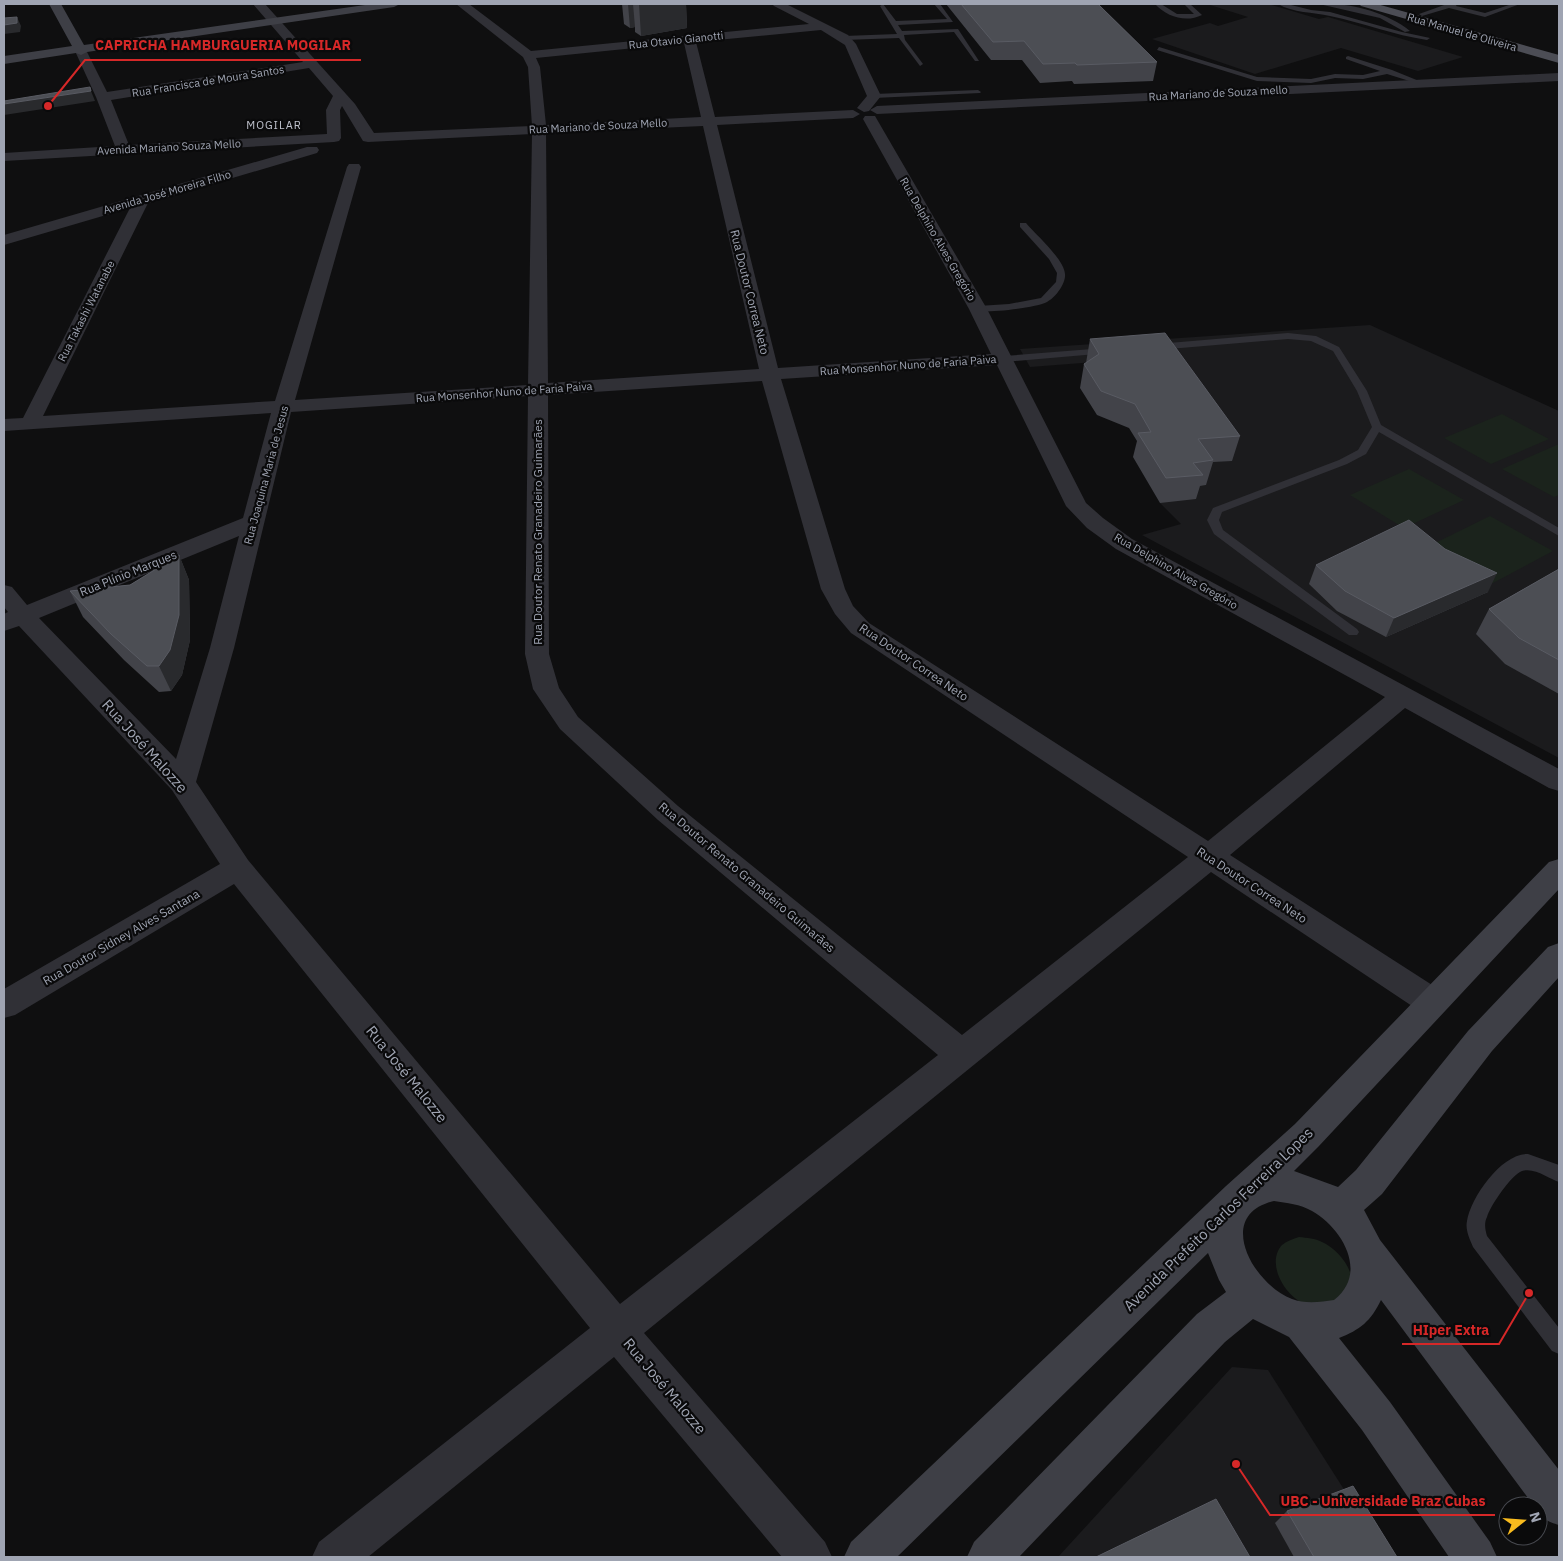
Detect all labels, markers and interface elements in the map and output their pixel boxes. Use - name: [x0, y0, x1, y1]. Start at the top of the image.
- street label: Rua Manuel de Oliveira: [1406, 10, 1518, 54]
- street label: Rua Otavio Gianotti: [628, 28, 724, 52]
- callout: CAPRICHA HAMBURGUERIA MOGILAR: [85, 31, 361, 60]
- text: CAPRICHA HAMBURGUERIA MOGILAR: [95, 36, 351, 54]
- street label: Rua Francisca de Moura Santos: [131, 62, 285, 100]
- street label: Rua Mariano de Souza mello: [1148, 82, 1288, 104]
- street label: Rua Mariano de Souza Mello: [528, 115, 668, 137]
- district label: MOGILAR: [246, 118, 302, 132]
- street label: Avenida Mariano Souza Mello: [97, 136, 241, 158]
- street label: Avenida José Moreira Filho: [101, 167, 233, 217]
- street label: Rua Delphino Alves Gregório: [897, 175, 979, 303]
- street label: Rua Doutor Correa Neto: [727, 228, 773, 356]
- street label: Rua Takashi Watanabe: [54, 258, 118, 364]
- street label: Rua Monsenhor Nuno de Faria Paiva: [819, 352, 997, 378]
- street label: Rua Monsenhor Nuno de Faria Paiva: [415, 379, 593, 405]
- street label: Rua Joaquina Maria de Jesus: [241, 404, 291, 546]
- street label: Rua Doutor Renato Granadeiro Guimarães: [530, 419, 545, 645]
- street label: Rua Delphino Alves Gregório: [1112, 530, 1240, 612]
- street label: Rua Plínio Marques: [77, 547, 179, 599]
- street label: Rua Doutor Correa Neto: [857, 620, 972, 704]
- street label: Rua José Malozze: [98, 695, 192, 797]
- street label: Rua Doutor Renato Granadeiro Guimarães: [656, 799, 838, 955]
- street label: Rua Doutor Correa Neto: [1194, 844, 1310, 926]
- street label: Rua Doutor Sidney Alves Santana: [40, 886, 203, 988]
- street label: Rua José Malozze: [362, 1022, 452, 1126]
- street label: Avenida Prefeito Carlos Ferreira Lopes: [1119, 1123, 1317, 1315]
- callout: HIper Extra: [1402, 1315, 1499, 1344]
- text: HIper Extra: [1413, 1321, 1489, 1339]
- street label: Rua José Malozze: [619, 1334, 711, 1438]
- callout: UBC - Universidade Braz Cubas: [1270, 1486, 1495, 1515]
- text: UBC - Universidade Braz Cubas: [1281, 1492, 1485, 1510]
- north arrow: [1498, 1496, 1548, 1546]
- text: N: [1525, 1510, 1546, 1525]

